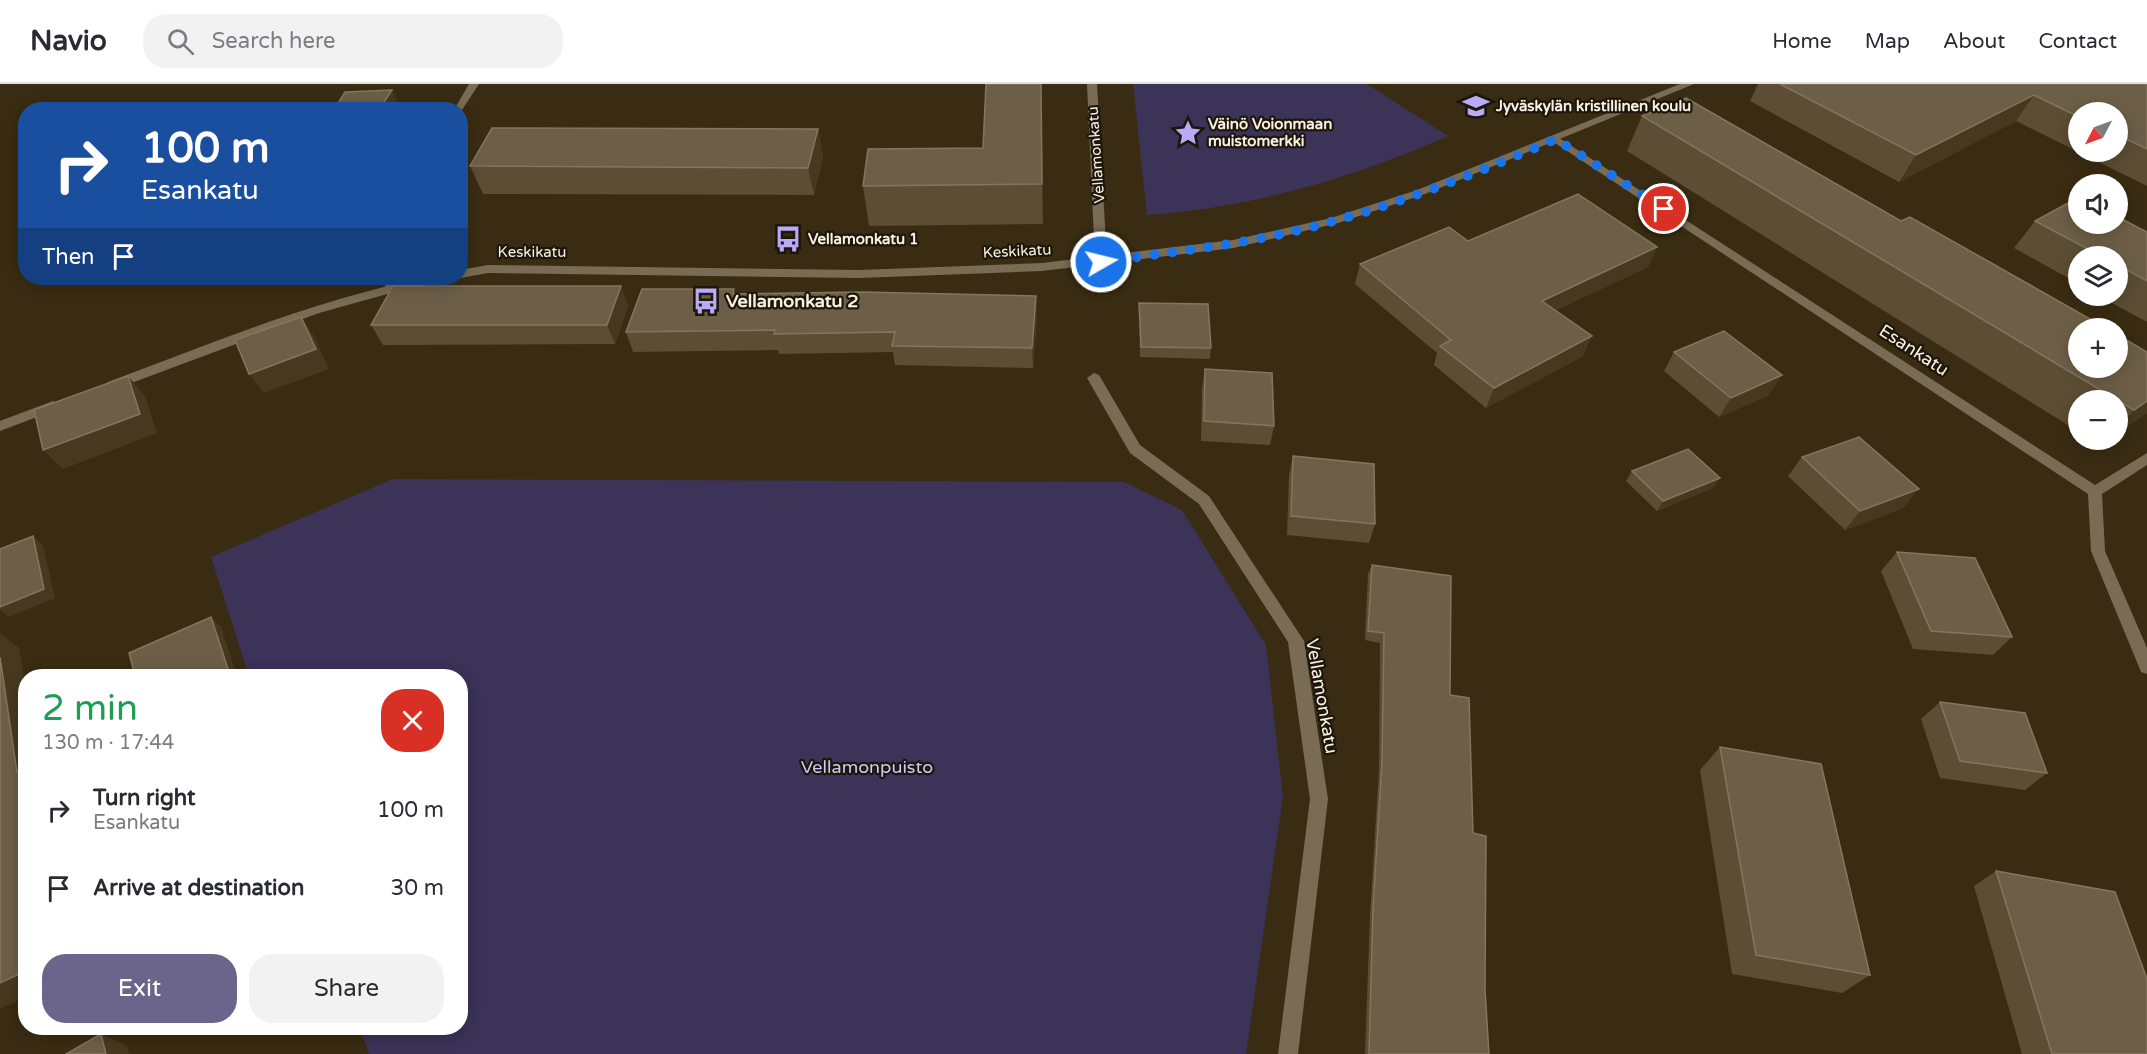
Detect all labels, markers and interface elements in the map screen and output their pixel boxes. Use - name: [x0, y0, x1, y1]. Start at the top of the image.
- search box: [143, 14, 563, 68]
- text: Navio: [30, 24, 107, 58]
- icon: search: [164, 25, 197, 58]
- text: Search here: [212, 28, 336, 54]
- text: Home: [1772, 29, 1832, 54]
- text: Map: [1865, 29, 1910, 54]
- text: About: [1943, 29, 2005, 54]
- text: Contact: [2038, 29, 2117, 54]
- school or university icon: Jyväskylän kristillinen koulu: [1461, 91, 1491, 121]
- place label: Jyväskylän kristillinen koulu: [1495, 97, 1691, 116]
- north arrow: [2068, 102, 2128, 162]
- map controls: [2068, 102, 2128, 450]
- street label: Vellamonkatu: [1084, 106, 1108, 204]
- place label: Väinö Voionmaan muistomerkki: [1208, 115, 1332, 150]
- place icon: Väinö Voionmaan muistomerkki: [1173, 118, 1203, 148]
- text: 100 m: [141, 123, 270, 174]
- icon: right: [42, 126, 120, 204]
- text: Esankatu: [141, 174, 259, 207]
- button: sound: [2068, 174, 2128, 234]
- pin: [1638, 183, 1689, 234]
- icon: arrive: [1647, 192, 1680, 225]
- bus stop icon: Vellamonkatu 1: [773, 224, 803, 254]
- place label: Vellamonkatu 1: [808, 230, 918, 248]
- position arrow: [1069, 230, 1133, 294]
- icon: arrive: [107, 240, 140, 273]
- street label: Keskikatu: [982, 240, 1052, 262]
- street label: Keskikatu: [498, 243, 566, 261]
- text: Then: [42, 244, 95, 270]
- button: layers: [2068, 246, 2128, 306]
- bus stop icon: Vellamonkatu 2: [691, 286, 721, 316]
- place label: Vellamonkatu 2: [726, 290, 859, 312]
- button: +: [2068, 318, 2128, 378]
- street label: Esankatu: [1875, 319, 1953, 381]
- button: −: [2068, 390, 2128, 450]
- street label: Vellamonkatu: [1301, 637, 1343, 755]
- text: 2 min: [42, 687, 138, 730]
- button: close: [381, 689, 444, 752]
- text: 130 m · 17:44: [42, 731, 174, 755]
- park label: Vellamonpuisto: [801, 756, 933, 778]
- text: Turn right: [93, 785, 195, 811]
- icon: right: [42, 794, 75, 827]
- text: 100 m: [377, 797, 444, 823]
- text: Esankatu: [93, 811, 180, 835]
- icon: arrive: [42, 872, 75, 905]
- text: Arrive at destination: [93, 875, 304, 901]
- text: 30 m: [390, 875, 444, 901]
- button: Exit: [42, 954, 237, 1023]
- button: Share: [249, 954, 444, 1023]

